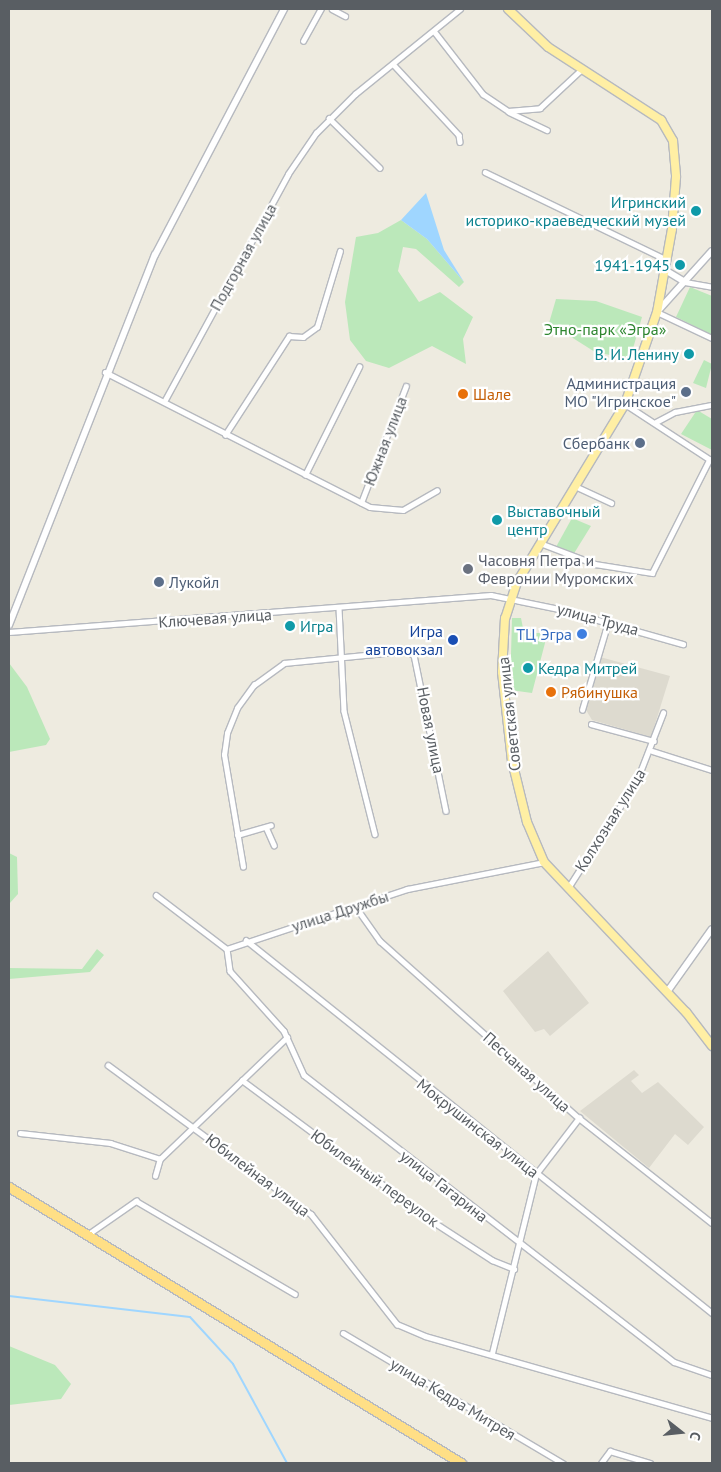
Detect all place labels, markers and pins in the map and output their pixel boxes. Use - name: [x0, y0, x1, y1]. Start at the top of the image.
- place label: Игринский историко-краеведческий музей: [466, 192, 686, 230]
- marker: Игринский историко-краеведческий музей: [690, 205, 702, 217]
- place label: 1941-1945: [594, 255, 670, 275]
- marker: 1941-1945: [674, 259, 686, 271]
- place label: В. И. Ленину: [592, 344, 679, 364]
- marker: В. И. Ленину: [683, 348, 695, 360]
- place label: Администрация МО "Игринское": [563, 373, 676, 411]
- place label: Шале: [473, 384, 511, 404]
- marker: Администрация МО "Игринское": [680, 386, 692, 398]
- marker: Шале: [457, 388, 469, 400]
- place label: Сбербанк: [563, 433, 630, 453]
- marker: Сбербанк: [634, 437, 646, 449]
- place label: Выставочный центр: [507, 501, 601, 539]
- marker: Выставочный центр: [491, 514, 503, 526]
- place label: Часовня Петра и Февронии Муромских: [478, 550, 634, 588]
- marker: Часовня Петра и Февронии Муромских: [462, 563, 474, 575]
- place label: Лукойл: [169, 572, 219, 592]
- marker: Лукойл: [153, 576, 165, 588]
- place label: Игра: [300, 616, 333, 636]
- marker: Игра: [284, 620, 296, 632]
- place label: Игра автовокзал: [365, 621, 443, 659]
- place label: ТЦ Эгра: [516, 624, 572, 644]
- marker: ТЦ Эгра: [576, 628, 588, 640]
- marker: Игра автовокзал: [447, 634, 459, 646]
- place label: Кедра Митрей: [538, 658, 637, 678]
- marker: Кедра Митрей: [522, 662, 534, 674]
- place label: Рябинушка: [561, 682, 638, 702]
- marker: Рябинушка: [545, 686, 557, 698]

